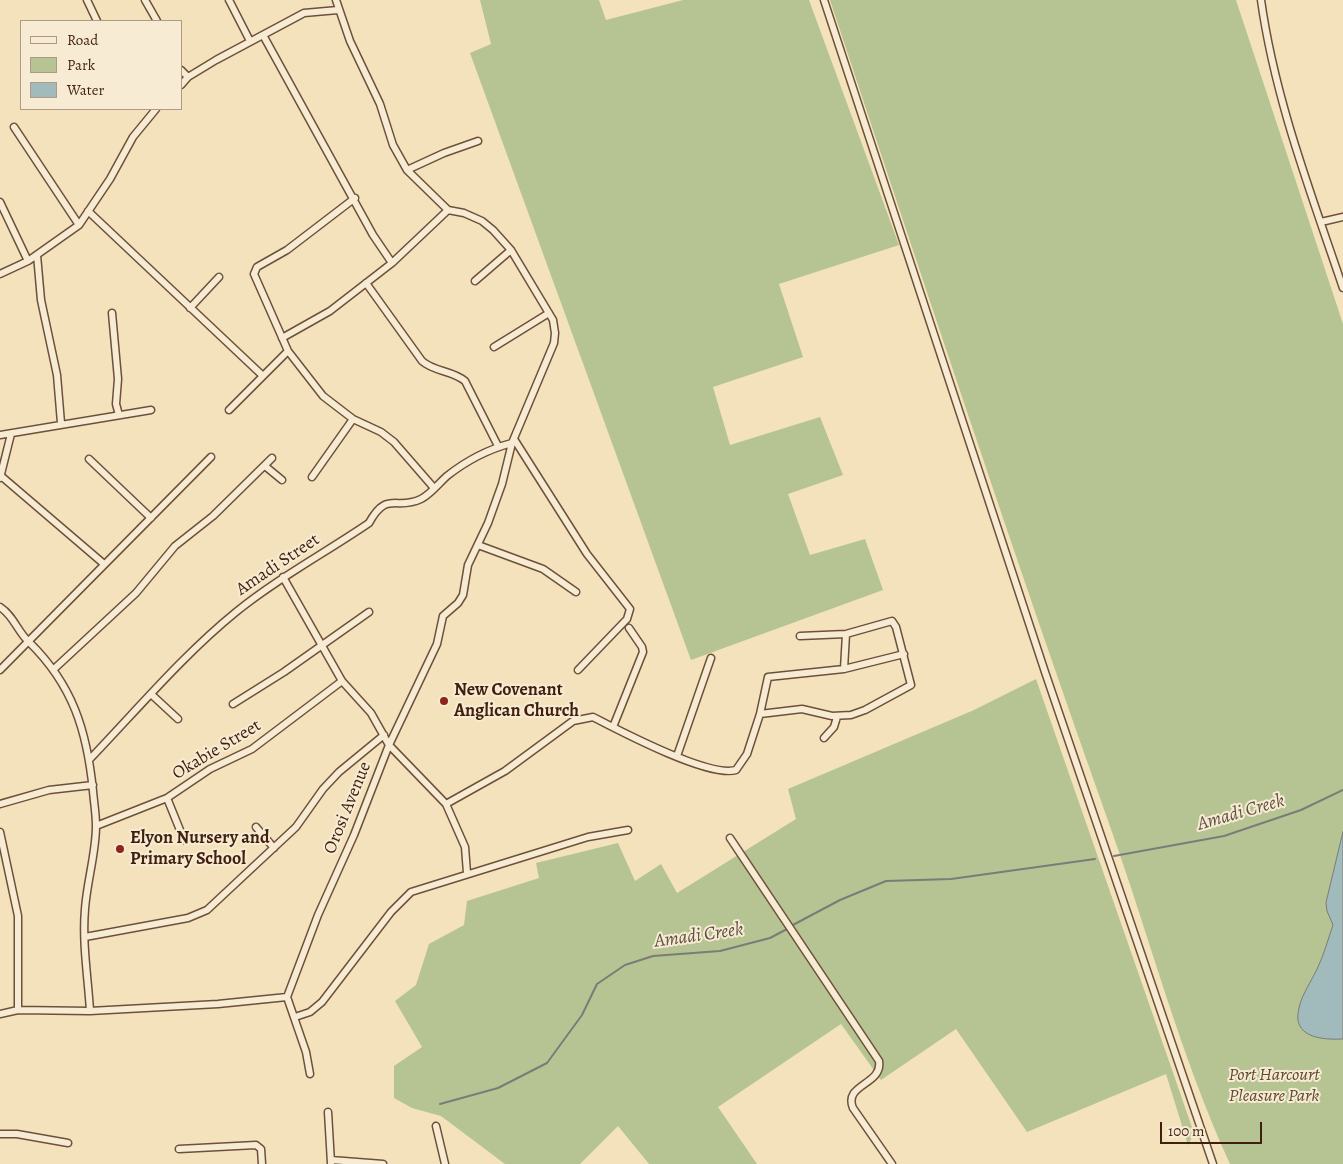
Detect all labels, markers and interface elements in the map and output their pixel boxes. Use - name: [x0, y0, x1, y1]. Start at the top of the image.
- legend: [20, 20, 182, 110]
- text: Road: [67, 30, 98, 50]
- text: Park: [67, 55, 95, 75]
- text: Water: [67, 80, 104, 100]
- street label: Amadi Street: [232, 529, 324, 601]
- place label: New Covenant Anglican Church: [454, 680, 579, 722]
- marker: New Covenant Anglican Church: [438, 695, 450, 707]
- street label: Okabie Street: [169, 715, 265, 785]
- street label: Orosi Avenue: [320, 759, 376, 857]
- water label: Amadi Creek: [1195, 790, 1287, 836]
- place label: Elyon Nursery and Primary School: [130, 828, 270, 871]
- marker: Elyon Nursery and Primary School: [114, 843, 126, 855]
- water label: Amadi Creek: [653, 918, 745, 954]
- park label: Port Harcourt Pleasure Park: [1229, 1065, 1319, 1108]
- scale bar: [1163, 1112, 1266, 1144]
- text: 100 m: [1168, 1121, 1205, 1141]

